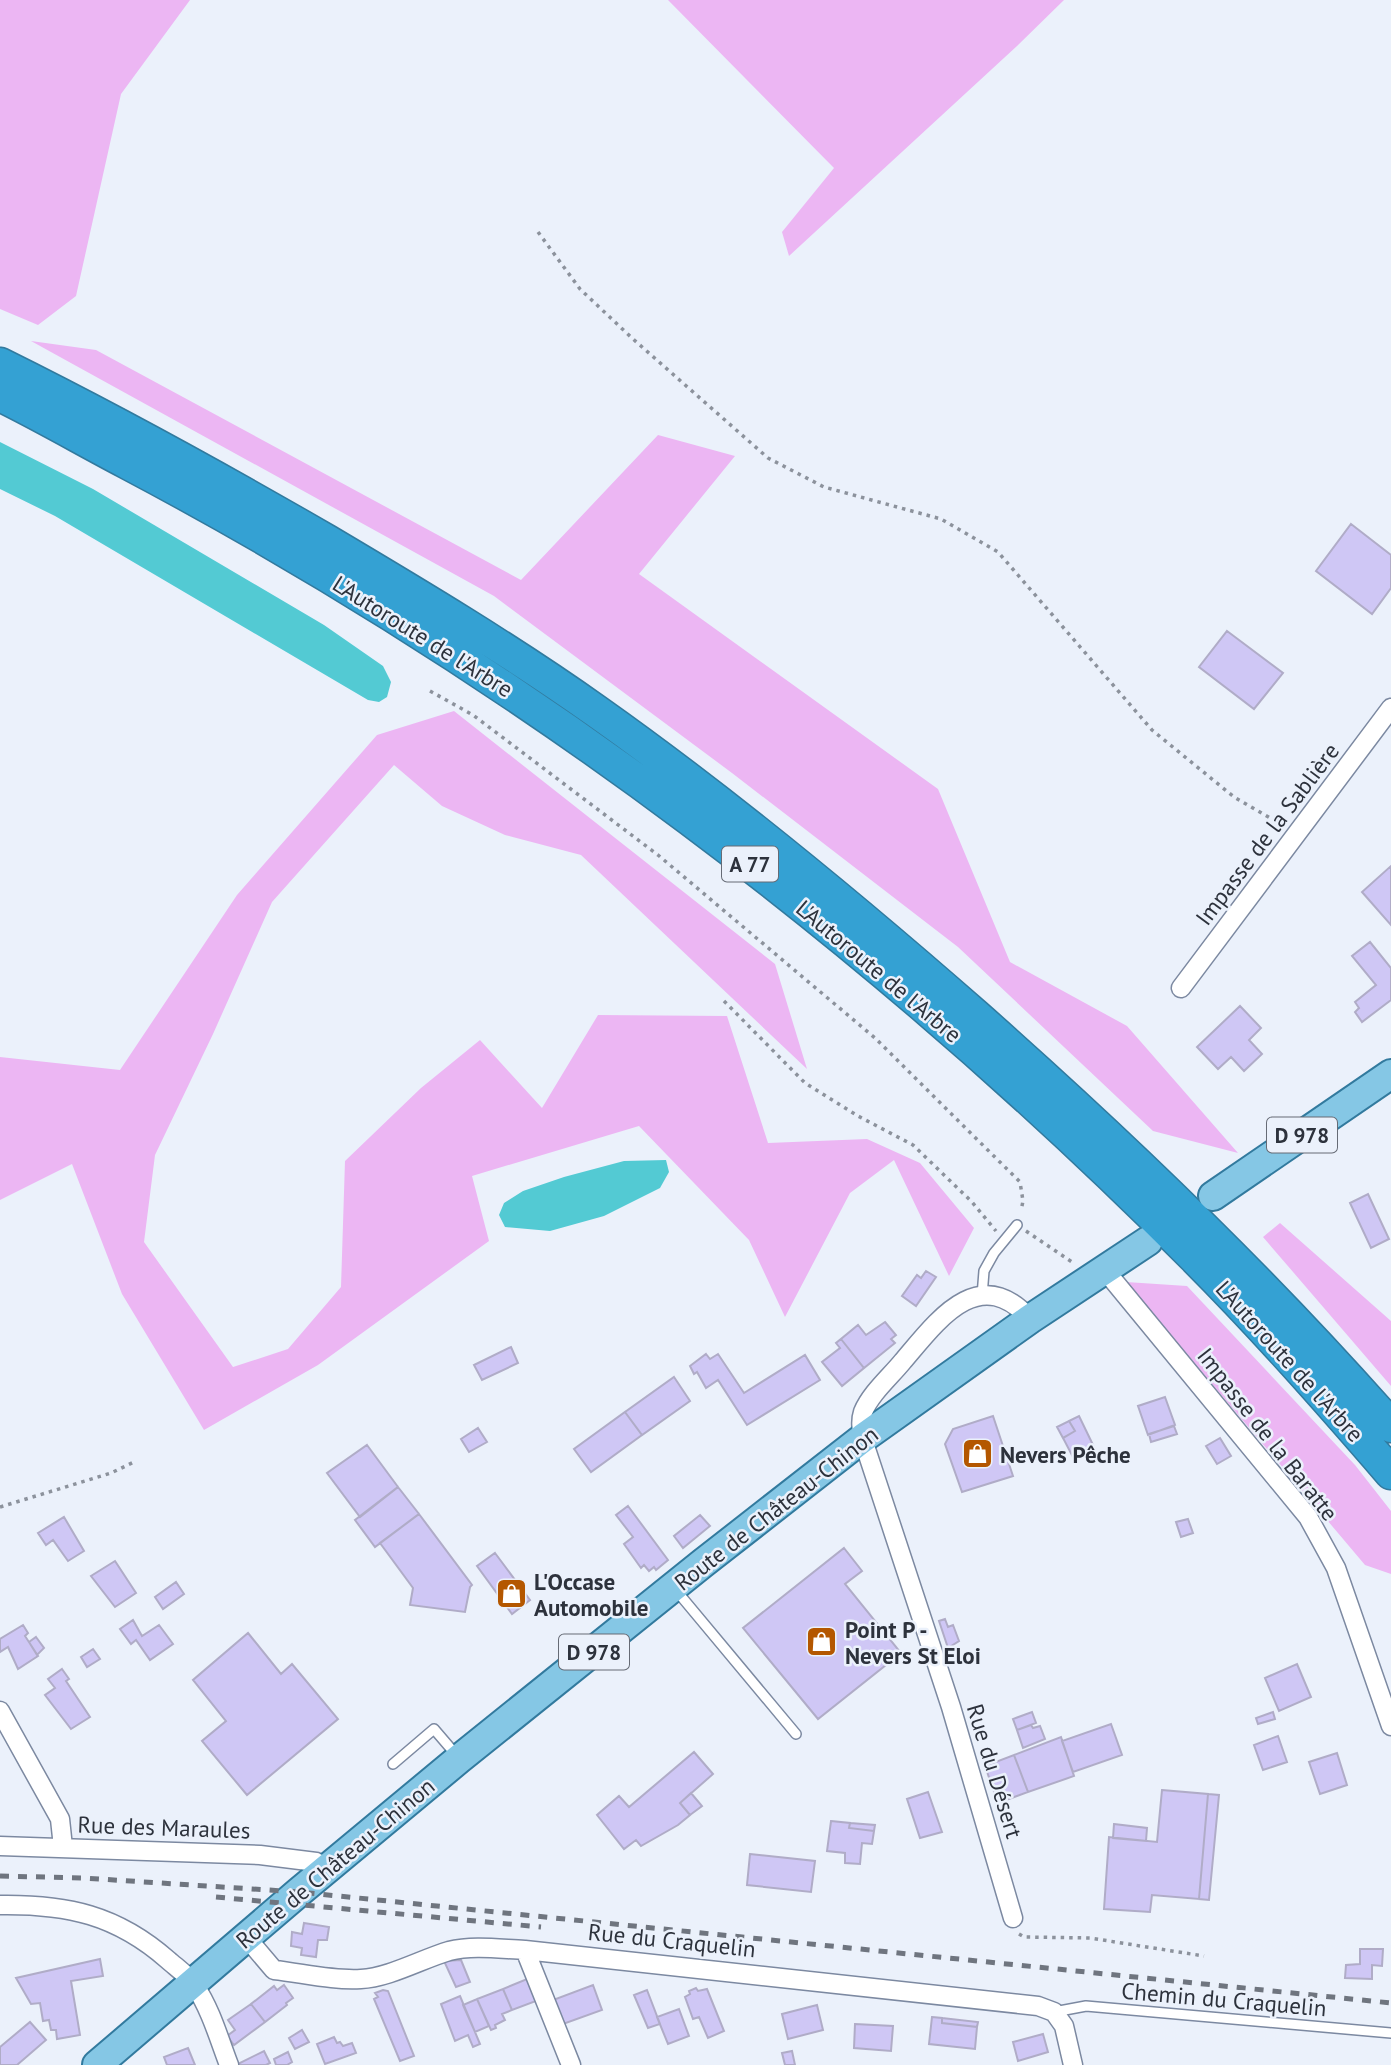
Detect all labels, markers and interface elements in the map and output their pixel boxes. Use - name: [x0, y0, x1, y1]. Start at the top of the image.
- street label: L'Autoroute de l'Arbre: [327, 569, 519, 703]
- street label: Impasse de la Sablière: [1189, 737, 1345, 931]
- road number: A 77: [722, 846, 778, 882]
- street label: L'Autoroute de l'Arbre: [790, 893, 968, 1049]
- road number: D 978: [1267, 1118, 1337, 1152]
- street label: L'Autoroute de l'Arbre: [1210, 1274, 1370, 1448]
- street label: Impasse de la Baratte: [1191, 1342, 1345, 1526]
- street label: Route de Château-Chinon: [668, 1419, 884, 1597]
- shop icon: Nevers Pêche: [960, 1437, 994, 1471]
- place label: Nevers Pêche: [1000, 1440, 1131, 1469]
- place label: L'Occase Automobile: [534, 1567, 648, 1622]
- shop icon: L'Occase Automobile: [494, 1577, 528, 1611]
- place label: Point P - Nevers St Eloi: [845, 1615, 981, 1670]
- shop icon: Point P - Nevers St Eloi: [805, 1625, 839, 1659]
- road number: D 978: [559, 1634, 629, 1670]
- street label: Rue du Désert: [961, 1700, 1029, 1842]
- street label: Route de Château-Chinon: [230, 1771, 440, 1955]
- street label: Rue des Maraules: [77, 1809, 251, 1845]
- street label: Rue du Craquelin: [587, 1917, 757, 1963]
- street label: Chemin du Craquelin: [1120, 1976, 1328, 2022]

